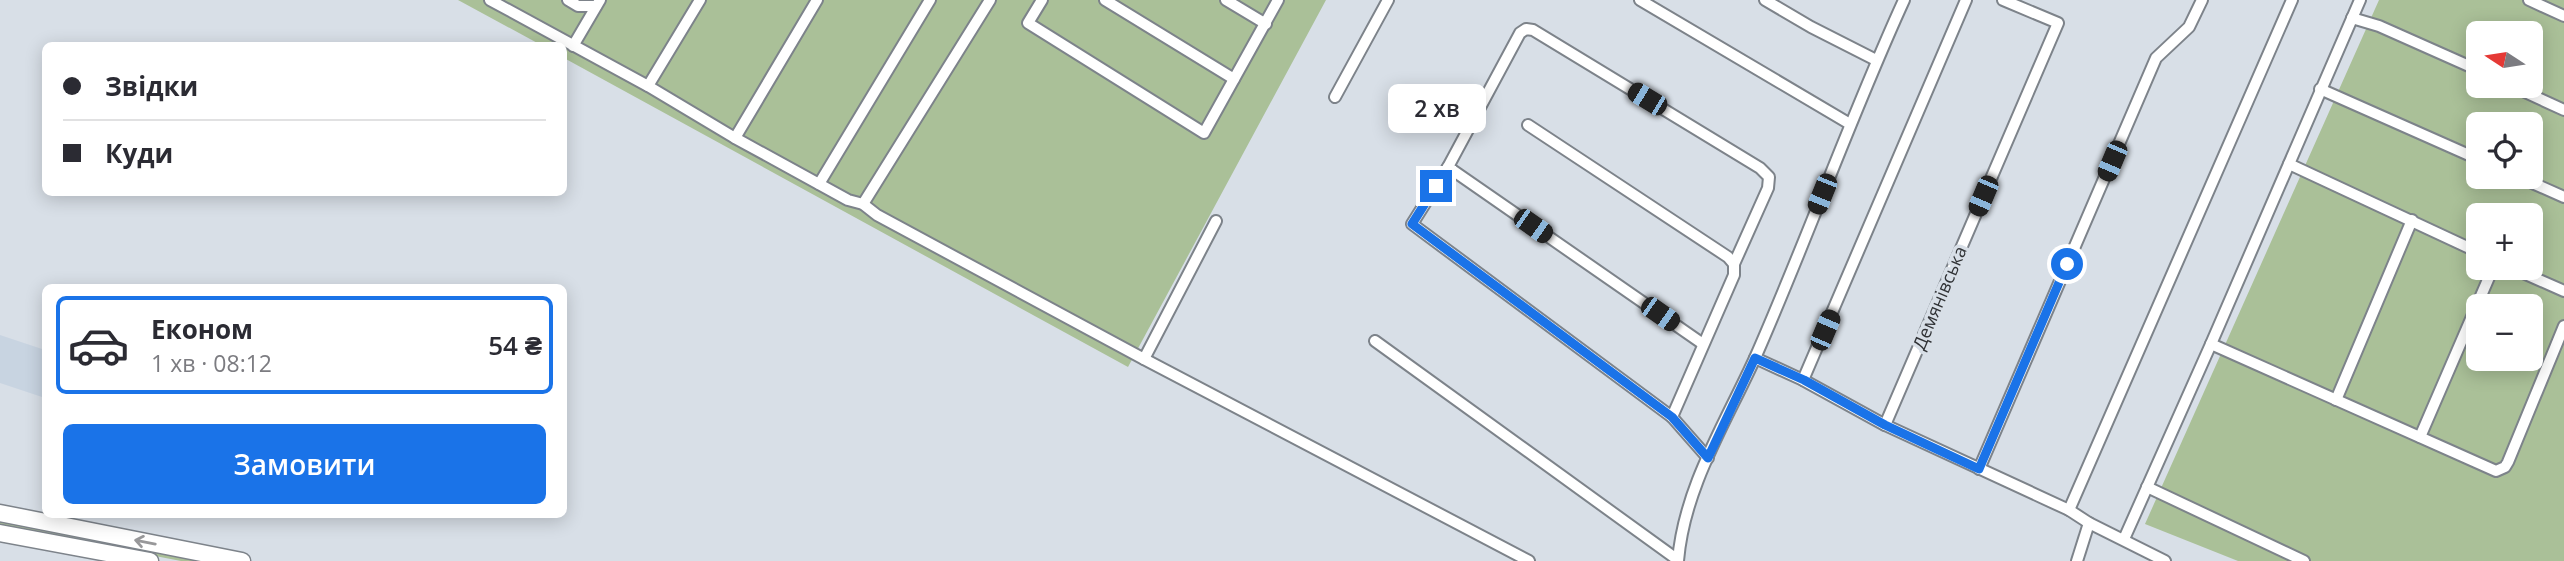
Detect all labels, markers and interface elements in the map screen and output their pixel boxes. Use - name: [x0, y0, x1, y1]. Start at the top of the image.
- north arrow: [2466, 21, 2543, 98]
- map controls: [2466, 21, 2543, 371]
- text: Звідки: [105, 68, 198, 104]
- car: [1624, 79, 1671, 119]
- callout: 2 хв: [1387, 85, 1485, 134]
- text: 2 хв: [1414, 92, 1460, 124]
- button: locate: [2466, 112, 2543, 189]
- text: Куди: [105, 135, 173, 171]
- car: [2095, 138, 2130, 184]
- route end: [1420, 170, 1452, 202]
- car: [1805, 171, 1840, 217]
- car: [1966, 173, 2001, 219]
- button: +: [2466, 203, 2543, 280]
- car: [1510, 205, 1557, 247]
- street label: Демянівська: [1906, 242, 1972, 353]
- route start: [2051, 248, 2083, 280]
- car: [1637, 293, 1684, 335]
- button: −: [2466, 294, 2543, 371]
- car: [1808, 307, 1843, 353]
- text: Економ: [151, 311, 253, 347]
- icon: car: [67, 314, 130, 377]
- text: 54 ₴: [488, 327, 542, 363]
- text: 1 хв · 08:12: [151, 347, 272, 379]
- button: Замовити: [63, 424, 546, 504]
- one-way arrow: [134, 534, 157, 548]

